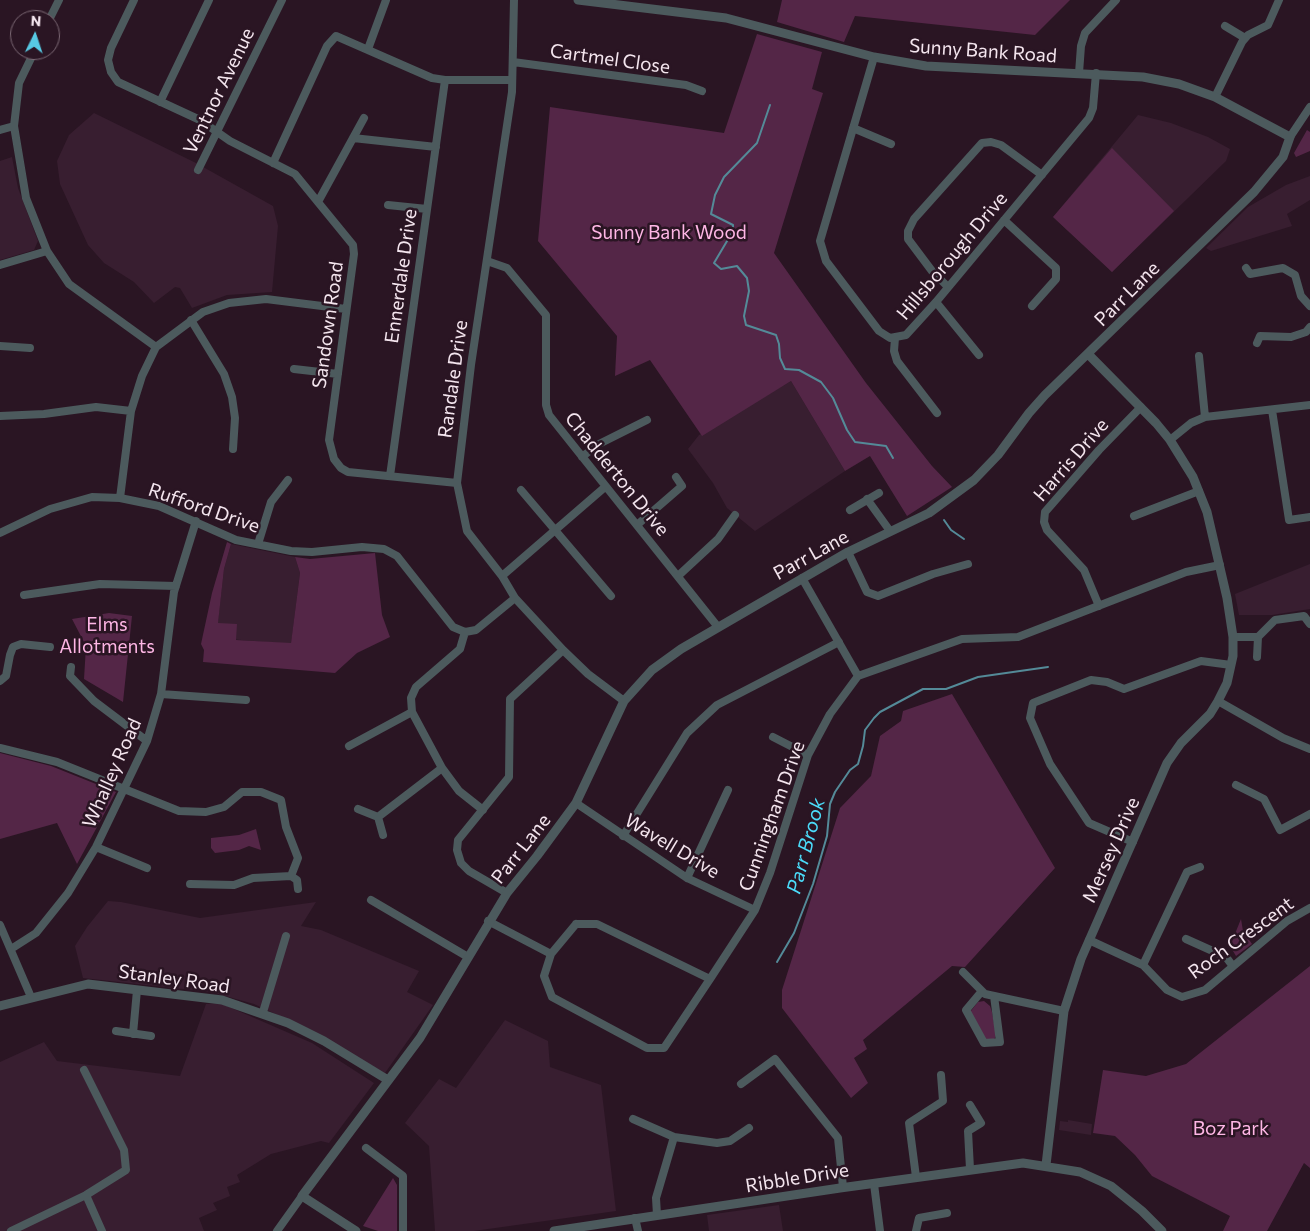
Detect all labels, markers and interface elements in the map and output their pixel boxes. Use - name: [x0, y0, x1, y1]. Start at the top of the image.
- north arrow: [10, 10, 60, 60]
- text: N: [30, 12, 42, 29]
- street label: Ventnor Avenue: [179, 24, 259, 158]
- street label: Sunny Bank Road: [908, 34, 1058, 68]
- street label: Cartmel Close: [548, 39, 672, 79]
- street label: Hillsborough Drive: [892, 187, 1012, 325]
- street label: Ennerdale Drive: [380, 207, 422, 345]
- park label: Sunny Bank Wood: [591, 222, 747, 244]
- street label: Parr Lane: [1090, 257, 1164, 331]
- street label: Sandown Road: [308, 260, 348, 390]
- street label: Randale Drive: [433, 319, 473, 439]
- street label: Chadderton Drive: [560, 407, 674, 541]
- street label: Harris Drive: [1029, 414, 1113, 506]
- street label: Rufford Drive: [145, 478, 263, 538]
- street label: Parr Lane: [769, 525, 853, 585]
- park label: Elms Allotments: [59, 614, 155, 658]
- street label: Whalley Road: [78, 715, 146, 831]
- street label: Cunningham Drive: [734, 738, 810, 894]
- street label: Mersey Drive: [1078, 794, 1144, 906]
- water label: Parr Brook: [782, 796, 830, 896]
- street label: Wavell Drive: [620, 809, 724, 883]
- street label: Parr Lane: [487, 810, 555, 888]
- street label: Roch Crescent: [1184, 892, 1298, 984]
- street label: Stanley Road: [117, 960, 231, 998]
- park label: Boz Park: [1193, 1118, 1269, 1140]
- street label: Ribble Drive: [744, 1159, 850, 1197]

